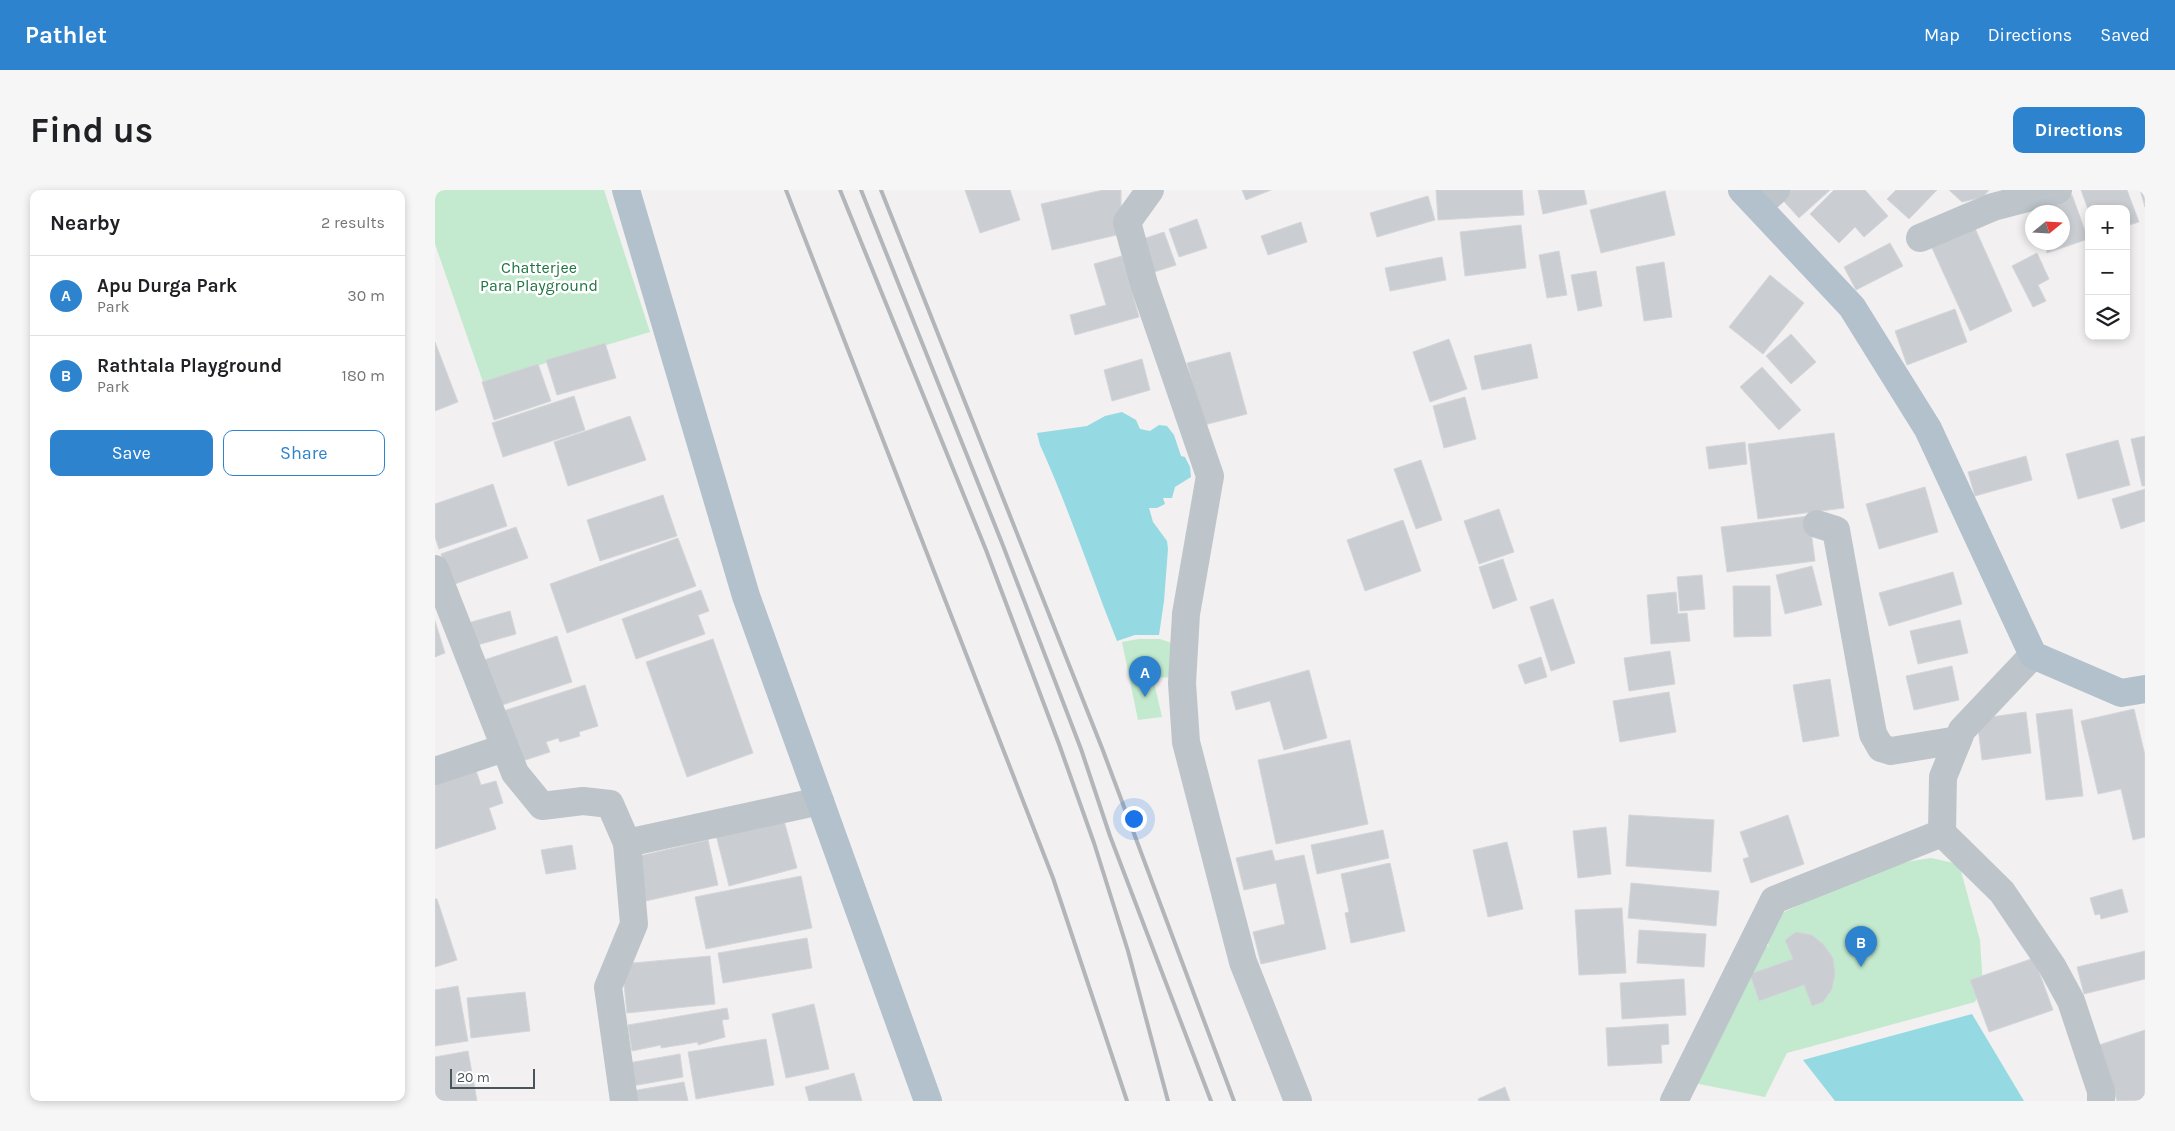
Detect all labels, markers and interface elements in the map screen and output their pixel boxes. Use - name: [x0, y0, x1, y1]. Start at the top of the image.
- text: Pathlet: [25, 21, 107, 49]
- text: Map: [1924, 24, 1960, 46]
- text: Directions: [1988, 24, 2072, 46]
- text: Saved: [2100, 24, 2150, 46]
- button: Directions: [2013, 107, 2145, 153]
- text: Find us: [30, 110, 153, 151]
- north arrow: [2025, 205, 2070, 250]
- map controls: [2085, 205, 2130, 340]
- button: +: [2085, 205, 2130, 250]
- text: Nearby: [50, 211, 120, 235]
- text: 2 results: [321, 213, 385, 232]
- button: −: [2085, 250, 2130, 295]
- park label: Chatterjee Para Playground: [480, 258, 598, 295]
- text: Apu Durga Park: [97, 275, 237, 297]
- text: A: [61, 286, 71, 305]
- text: 30 m: [347, 286, 385, 305]
- button: layers: [2085, 295, 2130, 340]
- text: Park: [97, 297, 129, 316]
- text: Rathtala Playground: [97, 355, 282, 377]
- text: B: [61, 366, 71, 385]
- text: 180 m: [342, 366, 385, 385]
- text: Park: [97, 377, 129, 396]
- button: Save: [50, 430, 213, 476]
- button: Share: [223, 430, 385, 476]
- pin: A: [1129, 656, 1161, 697]
- your location: [1121, 806, 1147, 832]
- pin: B: [1845, 926, 1877, 967]
- scale bar: [450, 1066, 535, 1089]
- text: 20 m: [457, 1069, 490, 1086]

